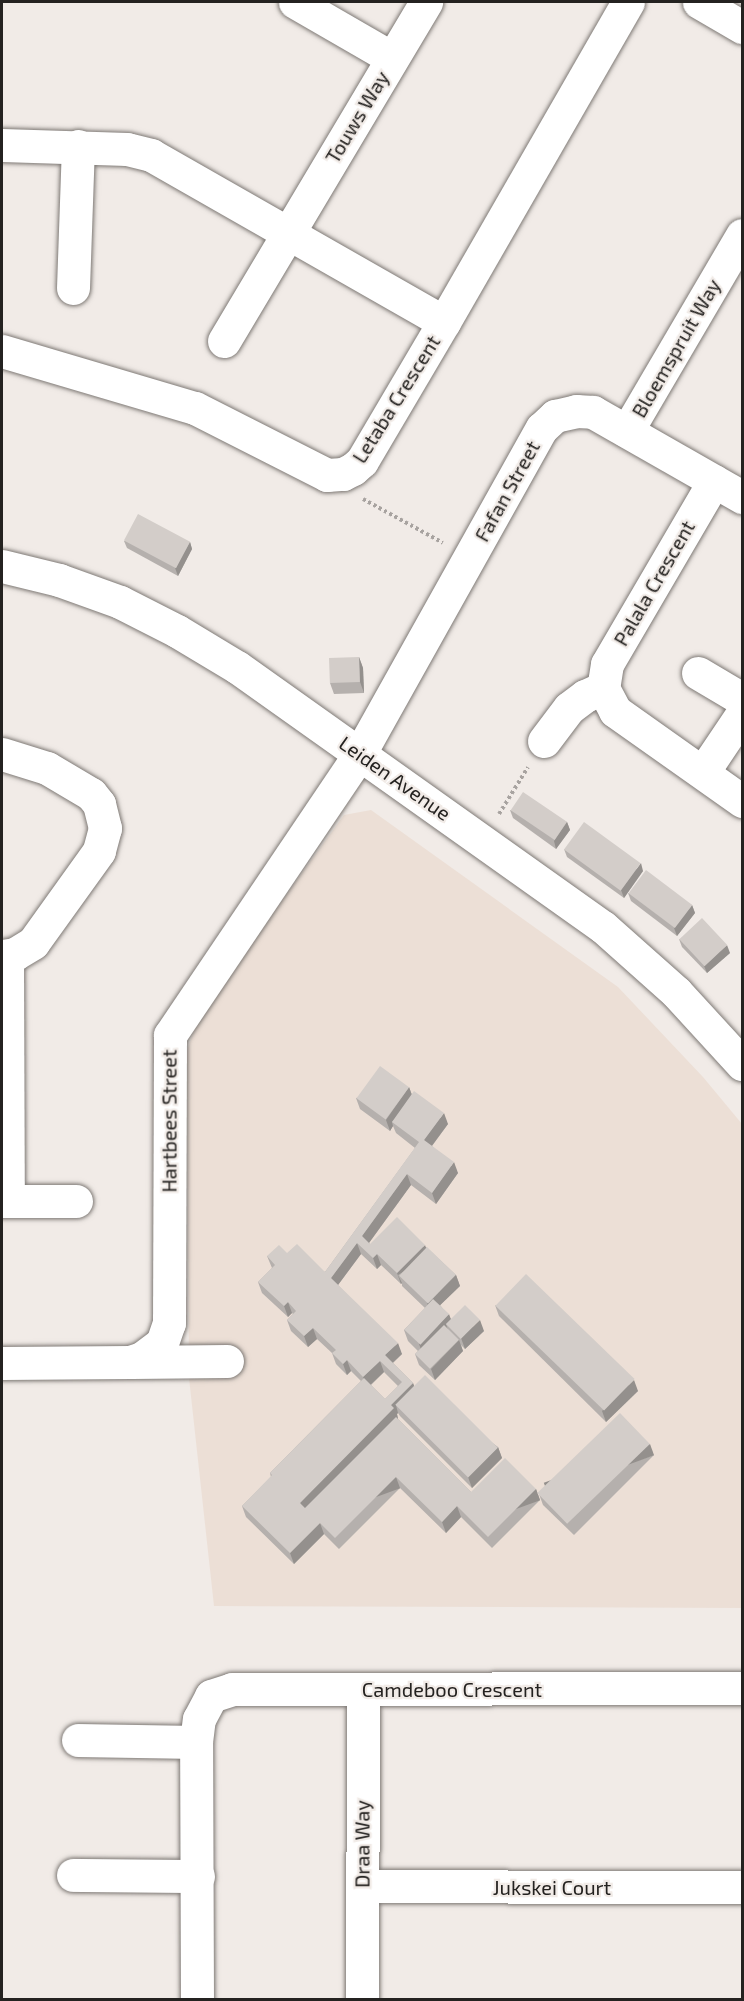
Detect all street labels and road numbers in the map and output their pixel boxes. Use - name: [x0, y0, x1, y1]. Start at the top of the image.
- street label: Touws Way: [320, 66, 394, 168]
- street label: Bloemspruit Way: [626, 274, 726, 422]
- street label: Letaba Crescent: [347, 331, 445, 467]
- street label: Fafan Street: [469, 436, 545, 546]
- street label: Palala Crescent: [608, 516, 700, 650]
- street label: Leiden Avenue: [334, 731, 456, 825]
- street label: Hartbees Street: [157, 1049, 181, 1193]
- street label: Camdeboo Crescent: [362, 1677, 542, 1701]
- street label: Draa Way: [350, 1800, 374, 1888]
- street label: Jukskei Court: [493, 1875, 611, 1899]

